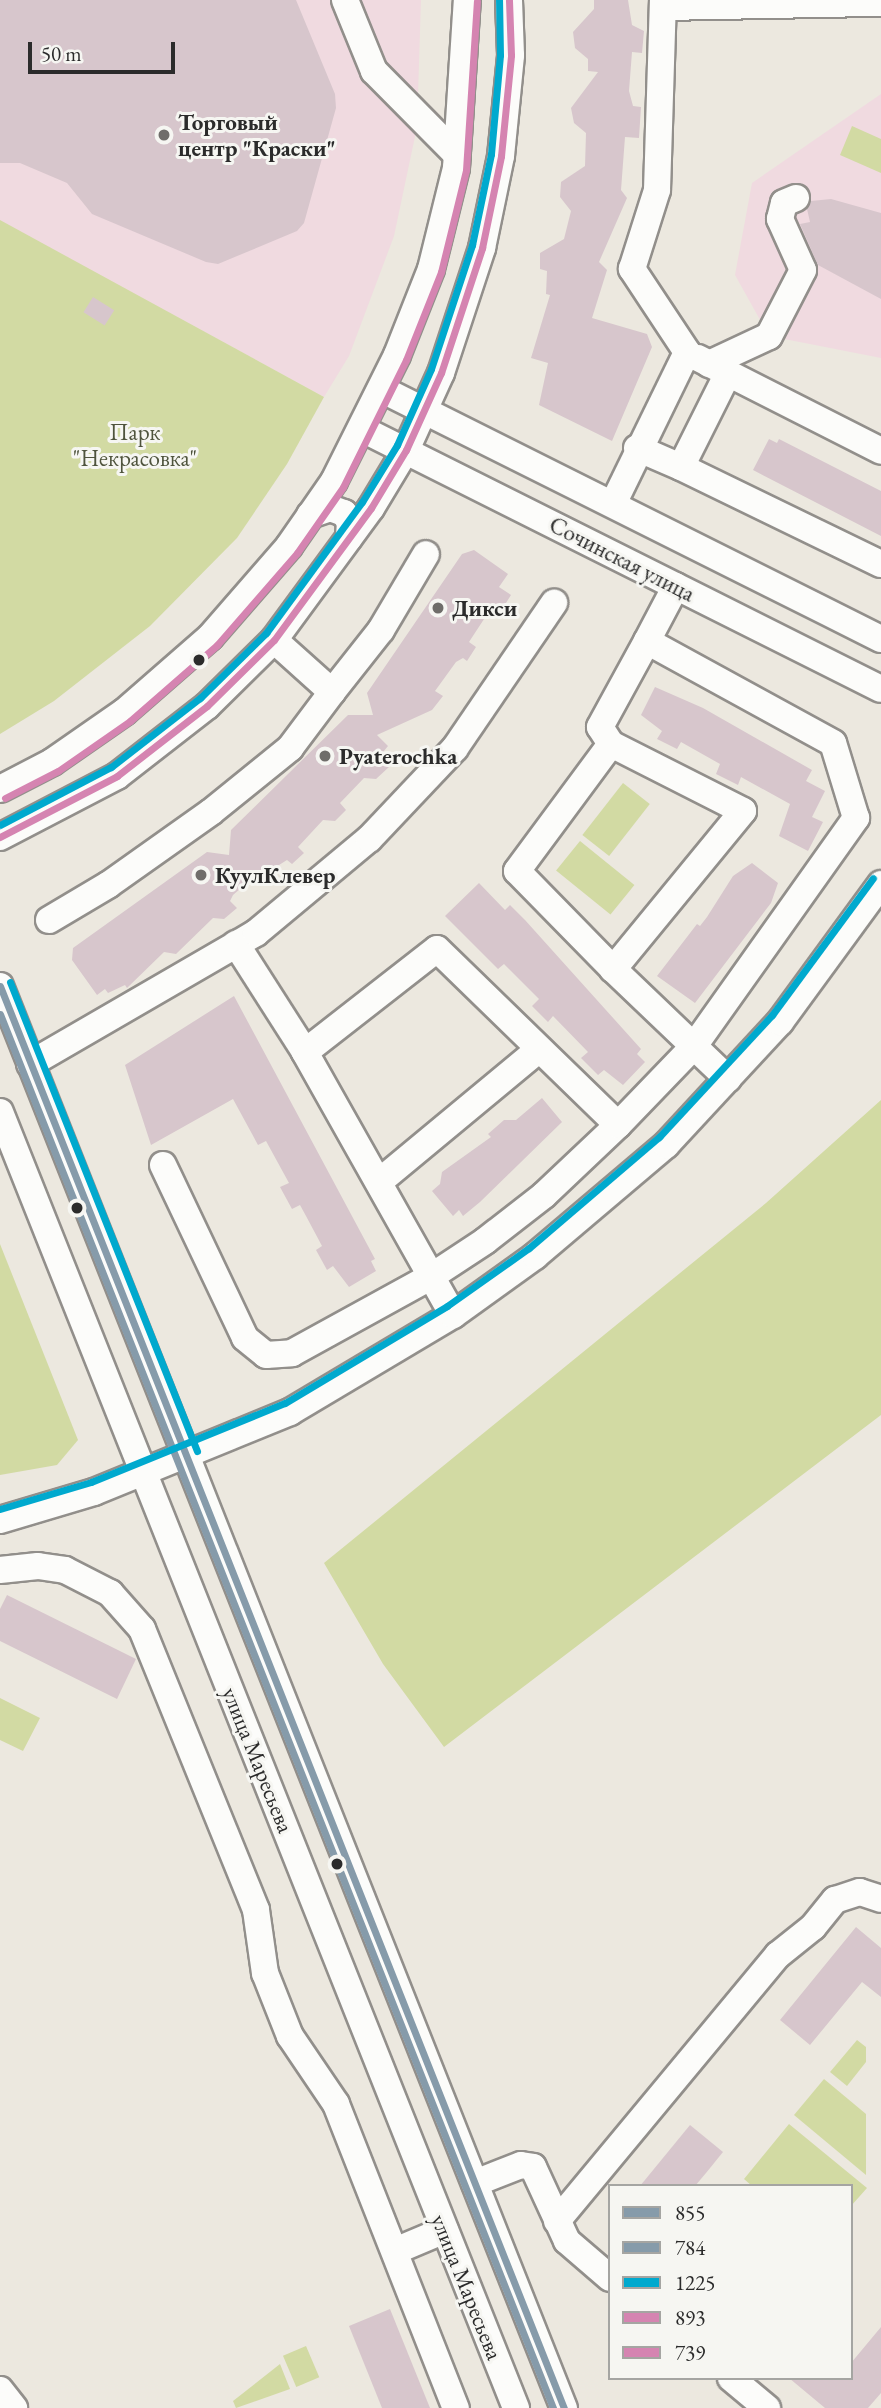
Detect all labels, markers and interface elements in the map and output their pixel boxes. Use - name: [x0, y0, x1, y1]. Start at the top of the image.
- scale bar: [32, 28, 178, 72]
- text: 50 m: [41, 40, 82, 67]
- place label: Торговый центр "Краски": [178, 108, 336, 162]
- marker: Торговый центр "Краски": [156, 127, 172, 143]
- park label: Парк "Некрасовка": [73, 418, 197, 472]
- street label: Сочинская улица: [545, 510, 699, 608]
- place label: Дикси: [452, 594, 517, 622]
- marker: Дикси: [430, 600, 446, 616]
- unlabelled marker: [192, 653, 206, 667]
- place label: Pyaterochka: [339, 742, 457, 770]
- marker: Pyaterochka: [317, 748, 333, 764]
- place label: КуулКлевер: [215, 861, 335, 889]
- marker: КуулКлевер: [193, 867, 209, 883]
- unlabelled marker: [70, 1201, 84, 1215]
- street label: улица Маресьева: [216, 1683, 300, 1837]
- unlabelled marker: [330, 1857, 344, 1871]
- legend: [608, 2184, 853, 2380]
- text: 855: [675, 2199, 705, 2226]
- street label: улица Маресьева: [425, 2210, 509, 2364]
- text: 784: [675, 2234, 705, 2261]
- text: 1225: [675, 2269, 715, 2296]
- text: 893: [675, 2304, 705, 2331]
- text: 739: [675, 2339, 705, 2366]

